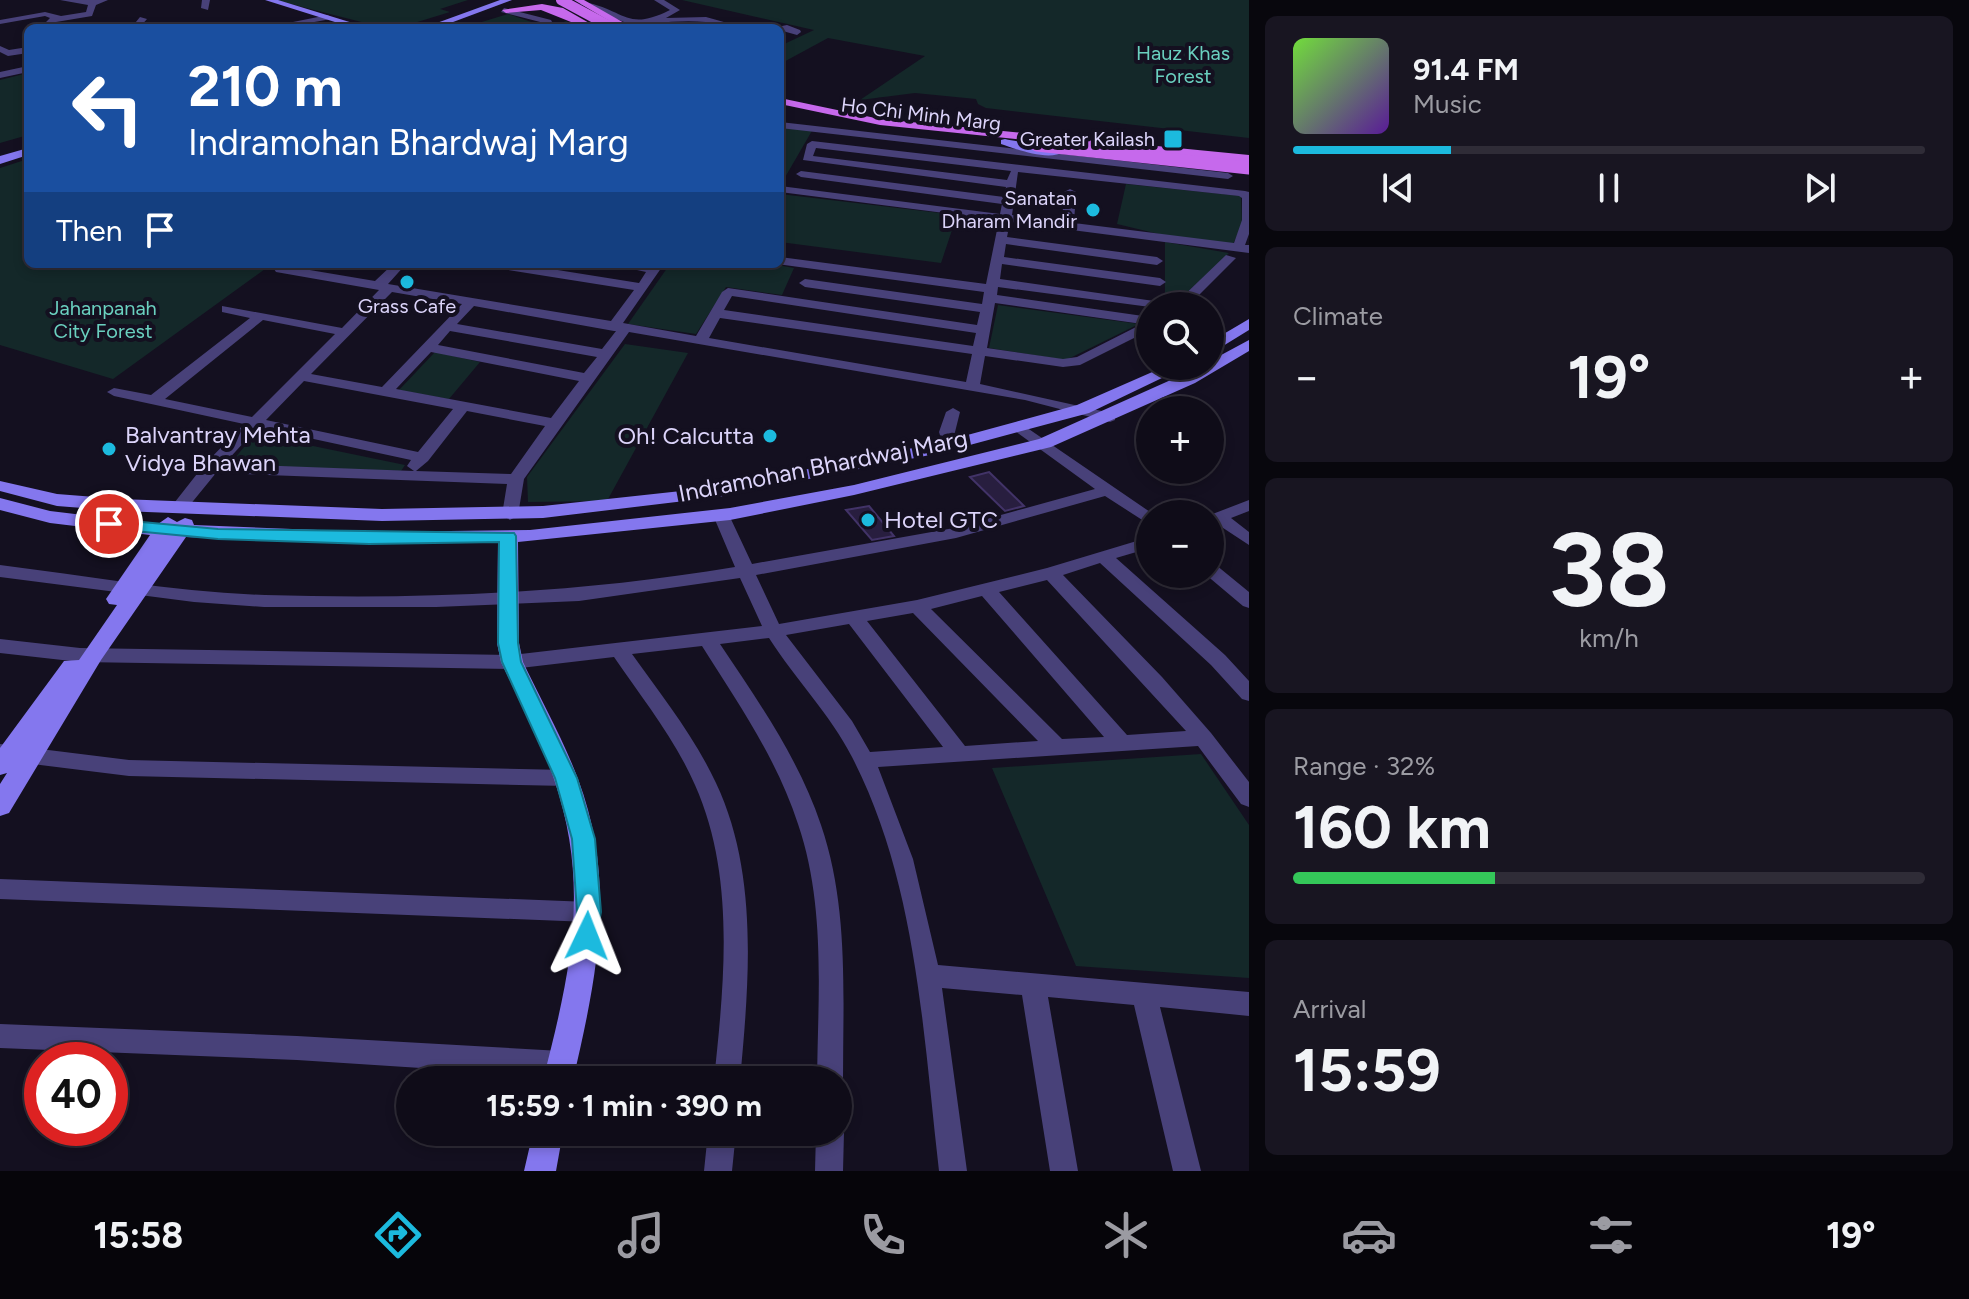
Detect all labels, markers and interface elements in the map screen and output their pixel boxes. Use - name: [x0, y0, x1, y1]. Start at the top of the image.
- park label: Hauz Khas Forest: [1136, 41, 1230, 88]
- text: 91.4 FM: [1413, 51, 1519, 88]
- text: 210 m: [188, 53, 343, 120]
- icon: left: [56, 56, 160, 160]
- text: Music: [1413, 88, 1482, 120]
- street label: Ho Chi Minh Marg: [840, 92, 1002, 136]
- text: Indramohan Bhardwaj Marg: [188, 121, 629, 164]
- place label: Greater Kailash: [1020, 127, 1155, 151]
- marker: Greater Kailash: [1162, 128, 1184, 150]
- icon: previous: [1376, 166, 1420, 210]
- icon: pause: [1587, 166, 1631, 210]
- icon: next: [1798, 166, 1842, 210]
- place label: Sanatan Dharam Mandir: [942, 186, 1077, 233]
- marker: Sanatan Dharam Mandir: [1084, 201, 1102, 219]
- icon: arrive: [138, 208, 182, 252]
- text: Then: [56, 212, 122, 249]
- marker: Grass Cafe: [398, 273, 416, 291]
- map controls: [1136, 292, 1224, 588]
- button: search: [1136, 292, 1224, 380]
- place label: Grass Cafe: [358, 294, 456, 318]
- park label: Jahanpanah City Forest: [49, 296, 157, 343]
- text: Climate: [1293, 300, 1383, 332]
- text: 19°: [1568, 341, 1650, 413]
- text: −: [1293, 350, 1320, 403]
- text: +: [1898, 350, 1925, 403]
- button: +: [1136, 396, 1224, 484]
- place label: Balvantray Mehta Vidya Bhawan: [125, 420, 311, 477]
- place label: Oh! Calcutta: [617, 421, 754, 450]
- street label: Indramohan Bhardwaj Marg: [676, 423, 970, 508]
- marker: Oh! Calcutta: [761, 427, 779, 445]
- marker: Balvantray Mehta Vidya Bhawan: [100, 440, 118, 458]
- pin: [75, 490, 143, 558]
- button: −: [1136, 500, 1224, 588]
- icon: arrive: [87, 502, 131, 546]
- place label: Hotel GTC: [884, 505, 998, 534]
- text: 38: [1548, 507, 1670, 632]
- marker: Hotel GTC: [859, 511, 877, 529]
- text: km/h: [1579, 622, 1639, 654]
- text: Range · 32%: [1293, 750, 1435, 782]
- text: 160 km: [1293, 791, 1491, 863]
- position arrow: [545, 894, 629, 978]
- text: Arrival: [1293, 993, 1366, 1025]
- text: 15:59: [1293, 1034, 1441, 1106]
- speed limit sign: 40: [24, 1042, 128, 1146]
- text: 15:59 · 1 min · 390 m: [486, 1087, 762, 1124]
- icon: directions: [370, 1207, 426, 1263]
- icon: music: [613, 1207, 669, 1263]
- icon: phone: [855, 1207, 911, 1263]
- icon: climate: [1098, 1207, 1154, 1263]
- icon: car: [1341, 1207, 1397, 1263]
- icon: filters: [1583, 1207, 1639, 1263]
- text: 15:58: [93, 1214, 183, 1257]
- text: 19°: [1826, 1214, 1876, 1257]

